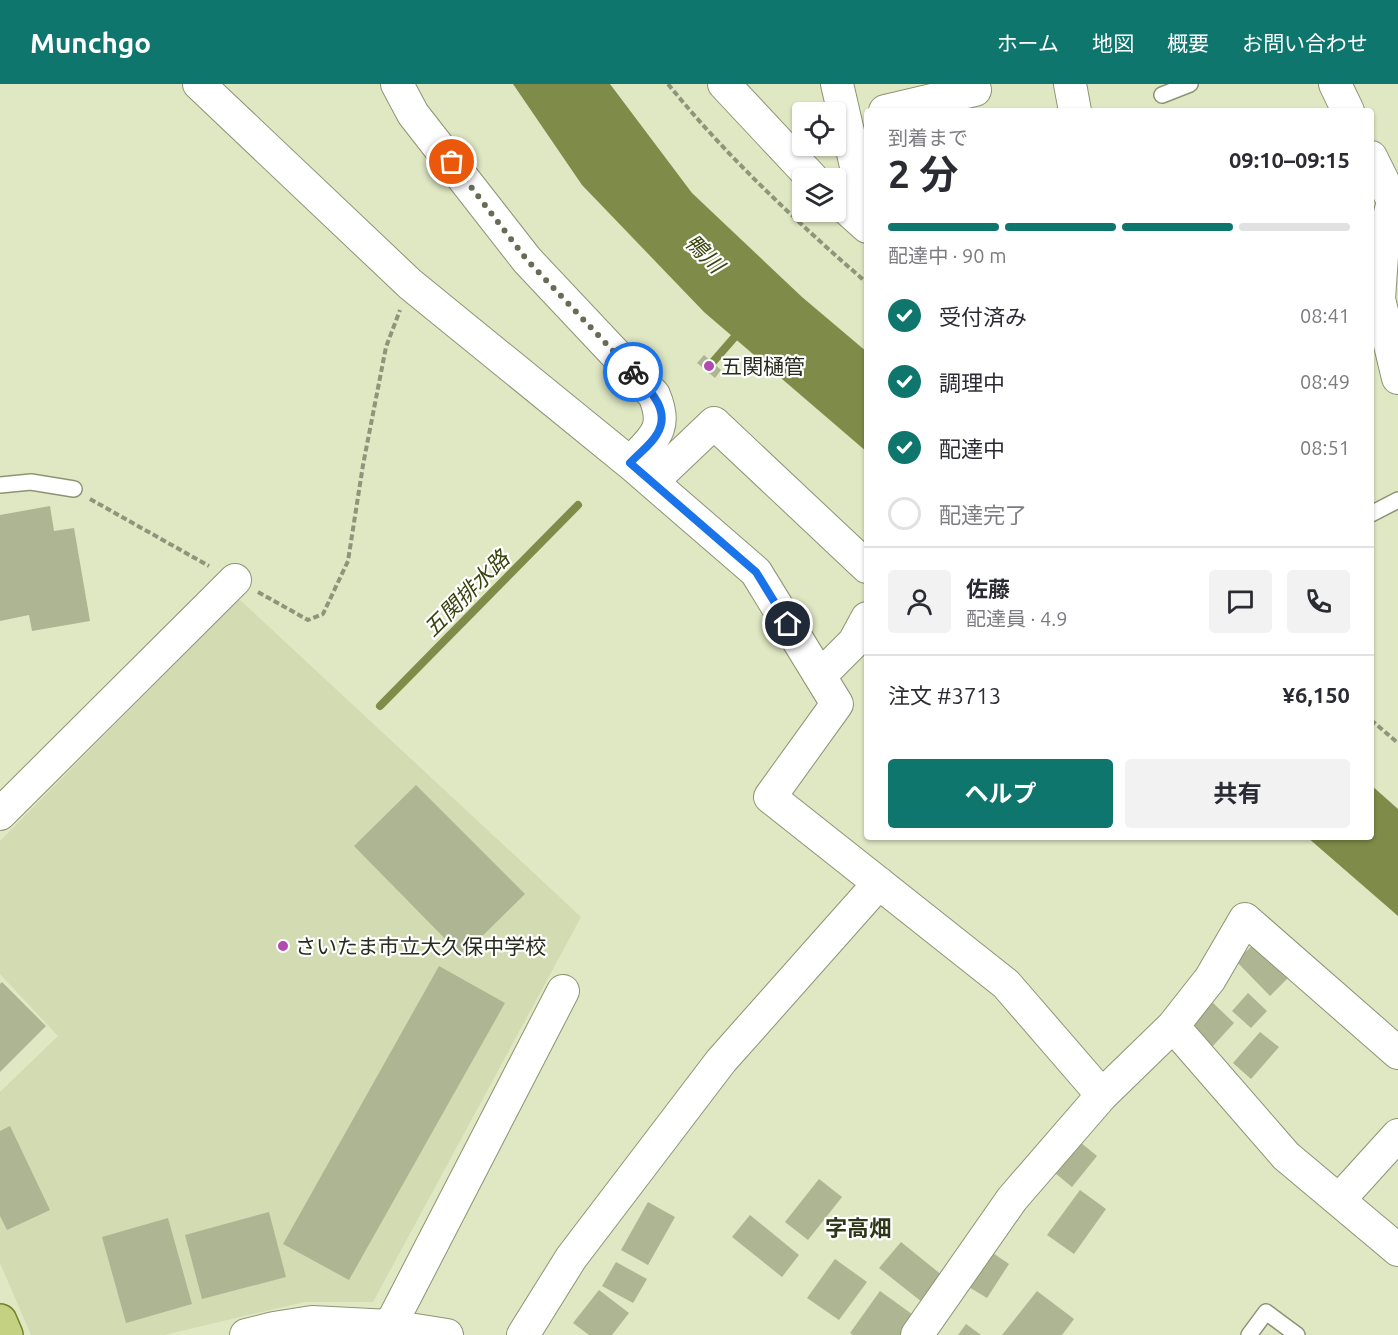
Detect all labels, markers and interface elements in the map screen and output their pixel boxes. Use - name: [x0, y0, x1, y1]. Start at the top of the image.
- text: Munchgo: [30, 27, 151, 58]
- text: ホーム: [997, 31, 1059, 55]
- text: 地図: [1092, 31, 1134, 55]
- text: 概要: [1167, 31, 1209, 55]
- text: お問い合わせ: [1242, 31, 1368, 55]
- map controls: [792, 102, 846, 222]
- button: locate: [792, 102, 846, 156]
- text: 到着まで: [888, 126, 968, 149]
- pin: [426, 136, 477, 187]
- icon: bag: [435, 145, 468, 178]
- text: 09:10–09:15: [1229, 147, 1350, 172]
- text: 2 分: [888, 152, 958, 195]
- button: layers: [792, 168, 846, 222]
- water label: 鴨川: [681, 229, 731, 279]
- text: 配達中 · 90 m: [888, 244, 1006, 267]
- icon: check: [888, 299, 921, 332]
- text: 受付済み: [939, 304, 1027, 329]
- text: 08:41: [1300, 304, 1350, 327]
- courier: [603, 342, 663, 402]
- place label: 五関樋管: [721, 354, 805, 378]
- icon: bike: [617, 356, 650, 389]
- marker: 五関樋管: [702, 359, 716, 373]
- icon: check: [888, 365, 921, 398]
- text: 調理中: [939, 370, 1005, 395]
- text: 08:49: [1300, 370, 1350, 393]
- icon: check: [888, 431, 921, 464]
- text: 配達中: [939, 436, 1005, 461]
- text: 08:51: [1300, 436, 1350, 459]
- text: 配達完了: [939, 502, 1027, 527]
- water label: 五関排水路: [418, 544, 515, 641]
- button: person: [888, 570, 951, 633]
- button: chat: [1209, 570, 1272, 633]
- button: phone: [1287, 570, 1350, 633]
- text: 佐藤: [966, 576, 1010, 601]
- pin: [762, 598, 813, 649]
- icon: home: [771, 607, 804, 640]
- text: 配達員 · 4.9: [966, 607, 1068, 630]
- text: ¥6,150: [1283, 682, 1350, 707]
- text: 注文 #3713: [888, 683, 1001, 708]
- button: ヘルプ: [888, 759, 1113, 828]
- button: 共有: [1125, 759, 1350, 828]
- place label: さいたま市立大久保中学校: [295, 934, 546, 958]
- marker: さいたま市立大久保中学校: [276, 939, 290, 953]
- district label: 字高畑: [825, 1215, 891, 1240]

